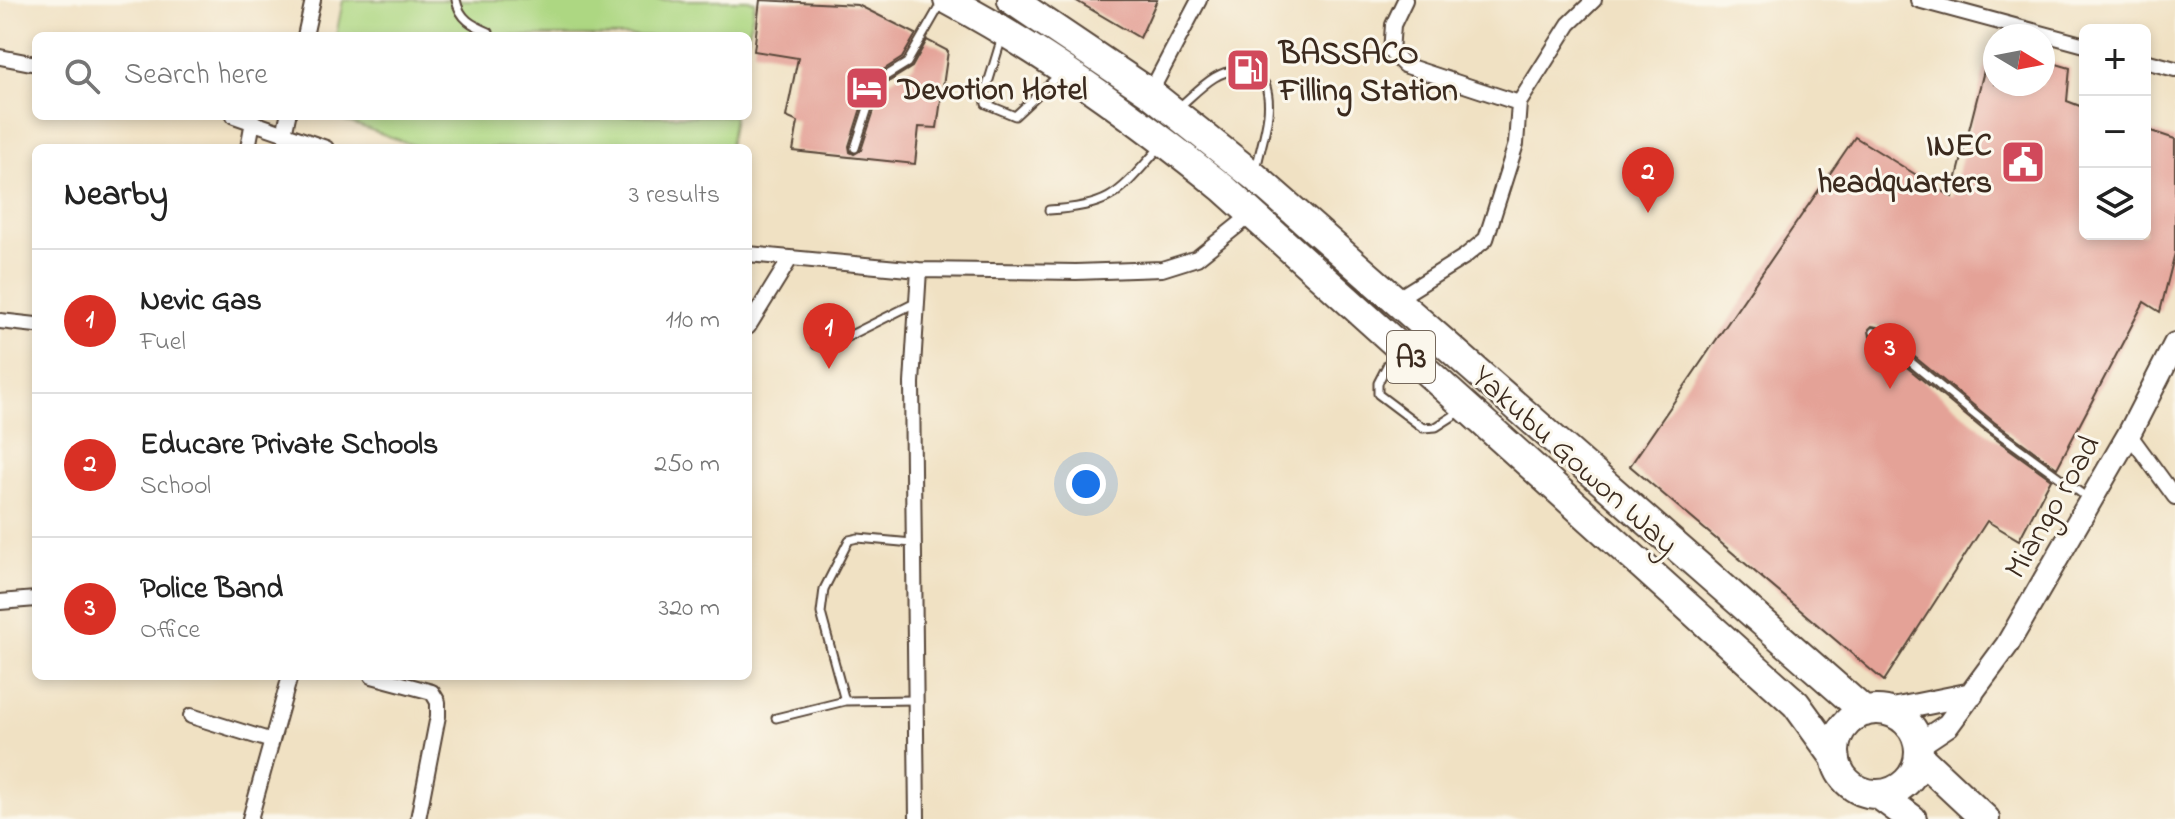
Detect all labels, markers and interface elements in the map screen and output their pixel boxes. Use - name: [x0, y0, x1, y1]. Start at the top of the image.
- north arrow: [1983, 24, 2055, 96]
- map controls: [2079, 24, 2151, 240]
- button: +: [2079, 24, 2151, 96]
- search box: [32, 32, 752, 120]
- place label: BASSACO Filling Station: [1277, 32, 1458, 117]
- fuel station icon: BASSACO Filling Station: [1224, 46, 1272, 94]
- icon: search: [60, 54, 104, 98]
- text: Search here: [124, 54, 268, 98]
- hotel icon: Devotion Hotel: [843, 64, 891, 112]
- place label: Devotion Hotel: [896, 68, 1087, 115]
- button: −: [2079, 96, 2151, 168]
- place label: INEC headquarters: [1817, 124, 1992, 208]
- public building icon: INEC headquarters: [1999, 138, 2047, 186]
- pin: 2: [1622, 147, 1674, 213]
- button: layers: [2079, 168, 2151, 240]
- text: Nearby: [64, 171, 168, 221]
- text: 3 results: [629, 177, 720, 215]
- text: Nevic Gas: [140, 280, 262, 324]
- text: 1: [86, 302, 94, 340]
- text: 110 m: [666, 302, 720, 340]
- pin: 1: [803, 303, 855, 369]
- pin: 3: [1864, 323, 1916, 389]
- text: Fuel: [140, 324, 186, 362]
- road number: A3: [1387, 331, 1435, 383]
- street label: Yakubu Gowon Way: [1459, 355, 1688, 568]
- text: Educare Private Schools: [140, 424, 438, 468]
- street label: Miango road: [1994, 427, 2114, 588]
- text: 2: [84, 446, 96, 484]
- text: 250 m: [654, 446, 720, 484]
- your location: [1066, 464, 1106, 504]
- text: School: [140, 468, 211, 506]
- text: Police Band: [140, 568, 283, 612]
- text: 3: [85, 590, 95, 628]
- text: 320 m: [658, 590, 720, 628]
- text: Office: [140, 612, 200, 650]

